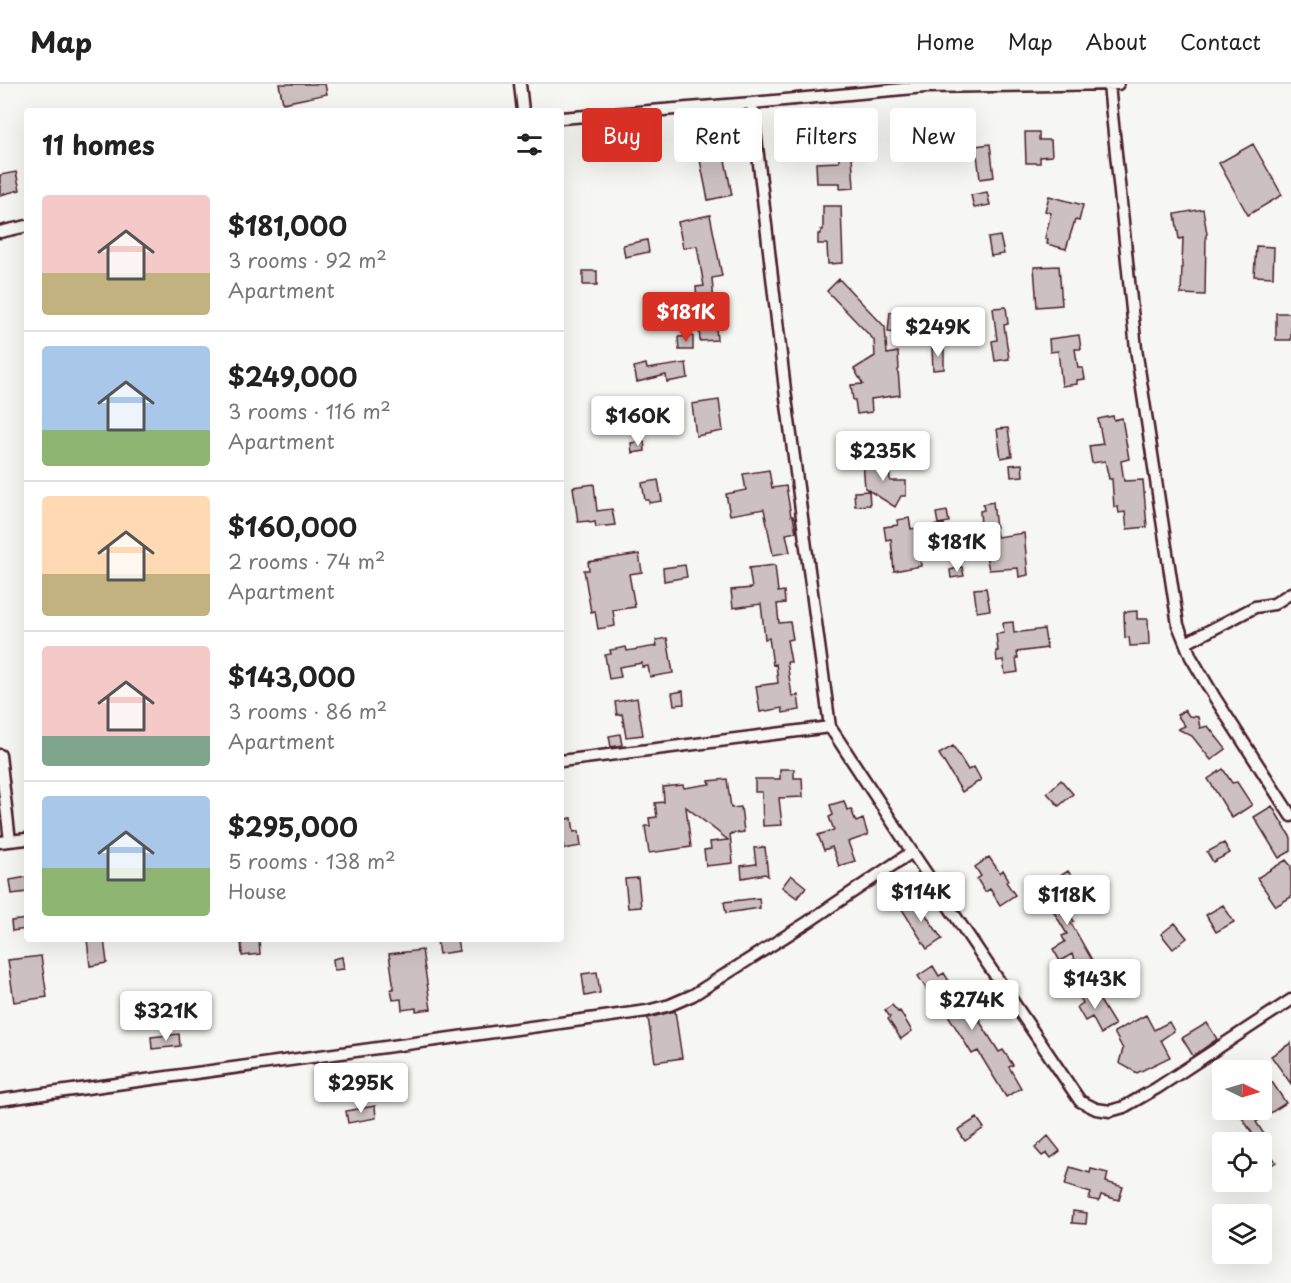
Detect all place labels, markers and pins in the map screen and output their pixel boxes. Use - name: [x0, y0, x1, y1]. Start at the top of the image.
- pin: $181K: [644, 292, 728, 343]
- pin: $249K: [896, 307, 980, 358]
- pin: $160K: [596, 396, 680, 447]
- pin: $235K: [841, 431, 925, 482]
- pin: $181K: [915, 522, 999, 573]
- pin: $114K: [879, 872, 963, 923]
- pin: $118K: [1025, 875, 1109, 926]
- pin: $143K: [1053, 959, 1137, 1010]
- pin: $274K: [930, 980, 1014, 1031]
- pin: $321K: [124, 991, 208, 1042]
- pin: $295K: [319, 1063, 403, 1114]

